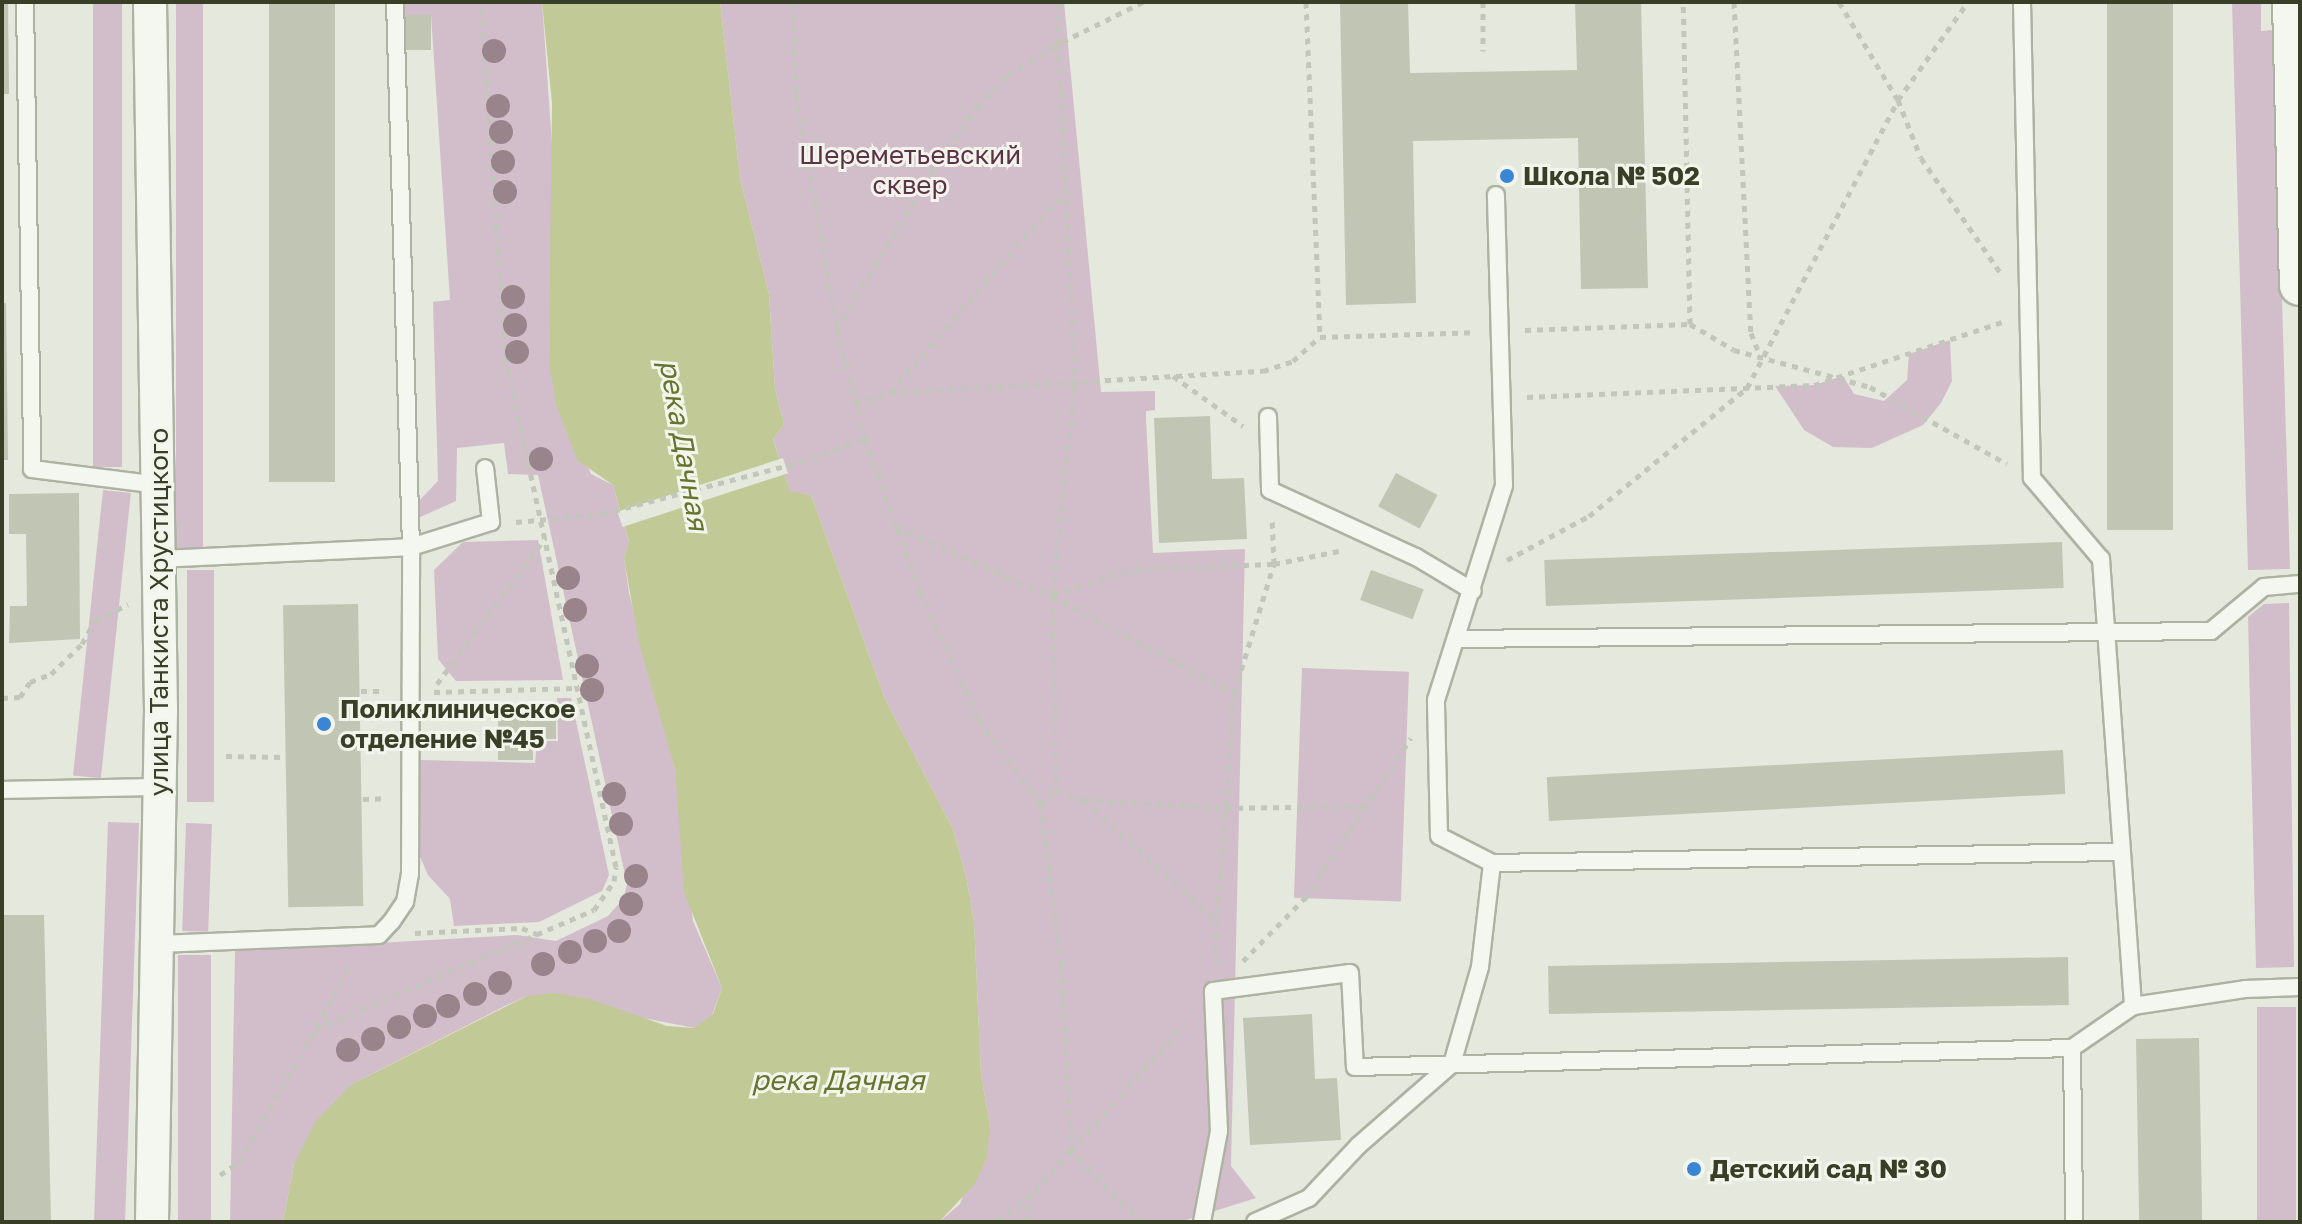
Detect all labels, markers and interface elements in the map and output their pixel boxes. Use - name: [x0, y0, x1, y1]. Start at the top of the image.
- park label: Шереметьевский сквер: [799, 139, 1021, 200]
- place label: Школа № 502: [1523, 160, 1700, 192]
- marker: Школа № 502: [1498, 167, 1516, 185]
- water label: река Дачная: [652, 357, 716, 533]
- street label: улица Танкиста Хрустицкого: [143, 428, 175, 796]
- place label: Поликлиническое отделение №45: [340, 693, 575, 754]
- marker: Поликлиническое отделение №45: [315, 715, 333, 733]
- water label: река Дачная: [752, 1063, 924, 1097]
- place label: Детский сад № 30: [1710, 1153, 1947, 1185]
- marker: Детский сад № 30: [1685, 1160, 1703, 1178]

